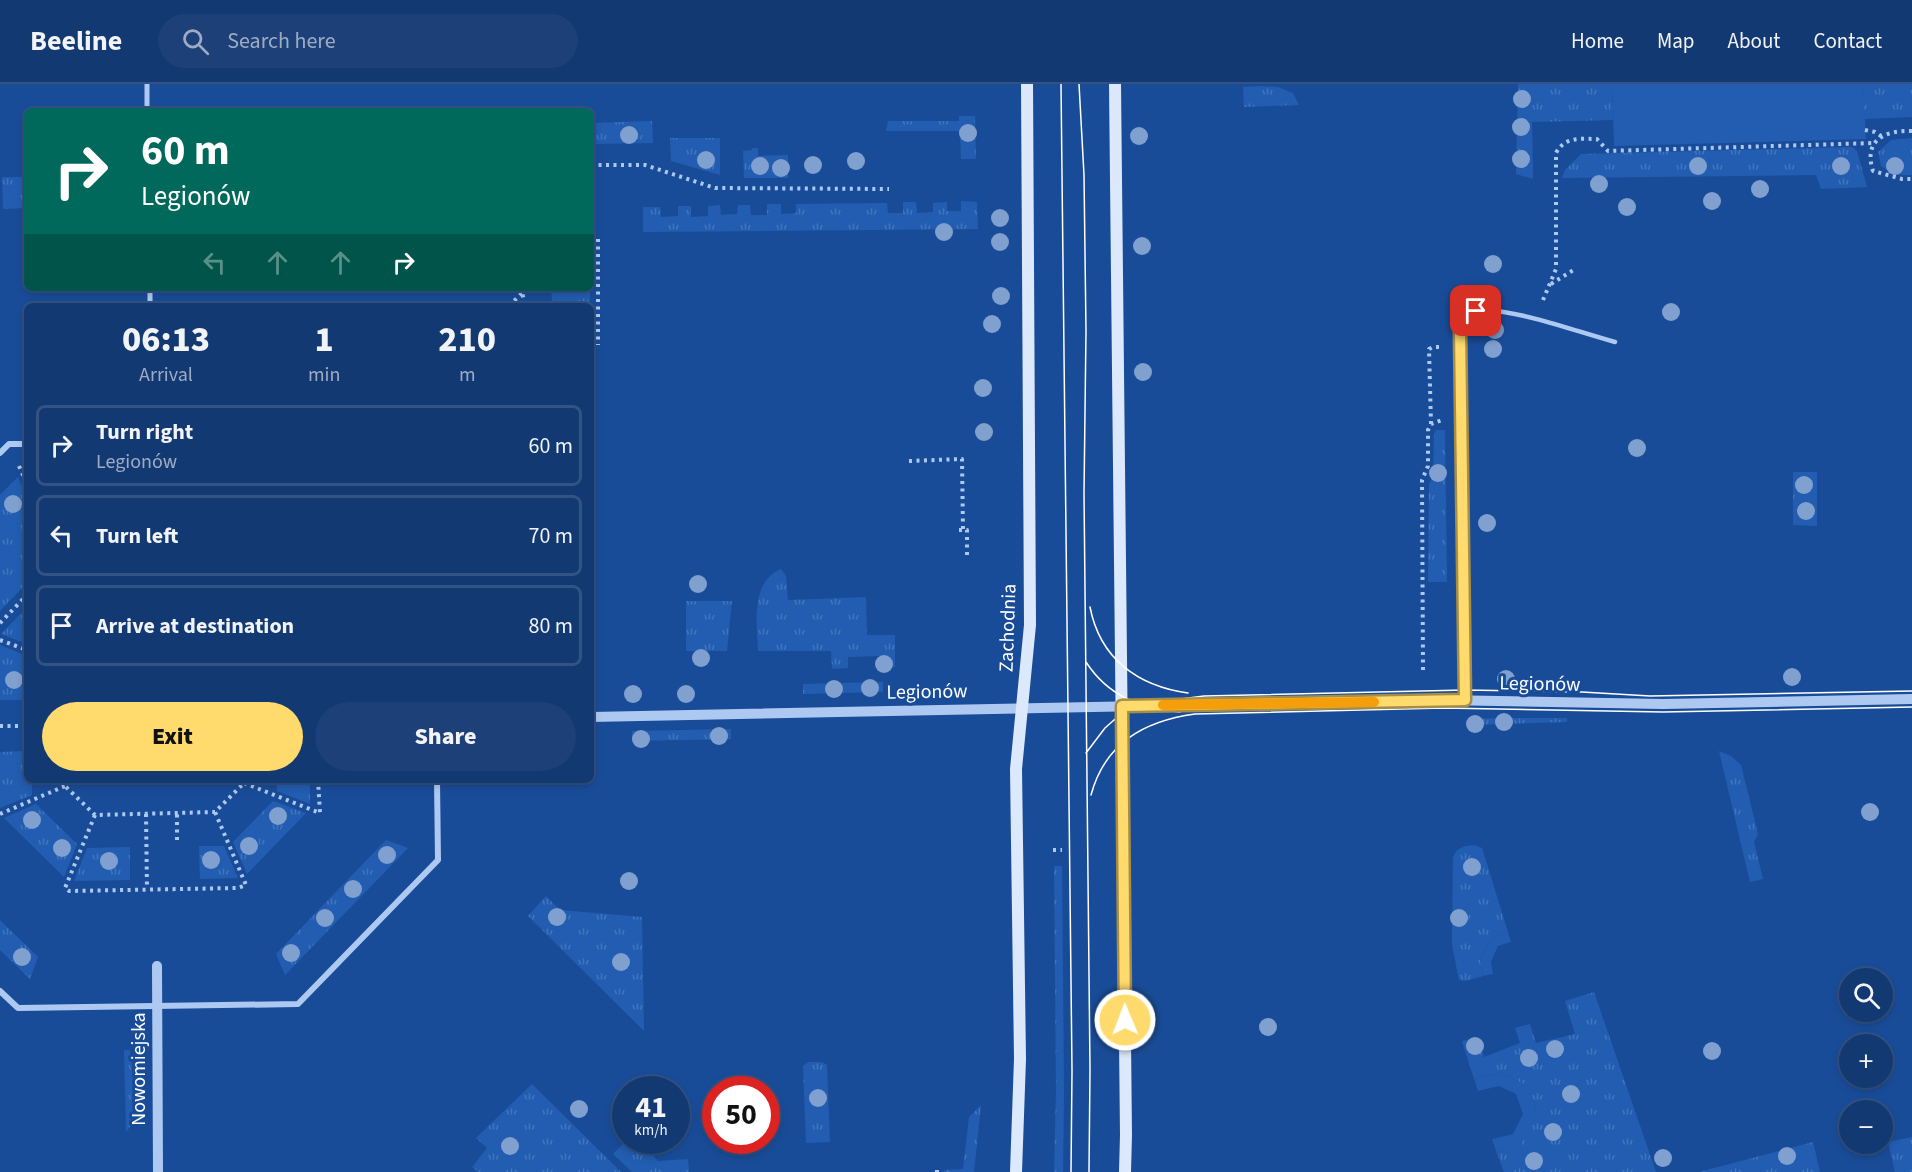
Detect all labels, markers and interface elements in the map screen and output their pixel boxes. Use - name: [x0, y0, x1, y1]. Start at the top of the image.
- search box: [158, 14, 578, 68]
- text: Beeline: [30, 21, 122, 61]
- icon: search: [179, 25, 212, 58]
- text: Search here: [227, 25, 336, 57]
- text: Home: [1571, 26, 1624, 56]
- text: Map: [1657, 26, 1695, 56]
- text: About: [1728, 26, 1780, 56]
- text: Contact: [1813, 26, 1882, 56]
- text: 60 m: [141, 121, 230, 181]
- icon: right: [42, 132, 120, 210]
- text: Legionów: [141, 177, 251, 216]
- icon: left: [198, 246, 231, 279]
- icon: ahead: [261, 246, 294, 279]
- icon: ahead: [324, 246, 357, 279]
- icon: right: [387, 246, 420, 279]
- pin: [1450, 285, 1501, 336]
- icon: arrive: [1459, 294, 1492, 327]
- text: 06:13: [122, 314, 210, 365]
- text: 1: [315, 314, 334, 365]
- text: 210: [438, 314, 496, 365]
- text: Arrival: [139, 361, 193, 389]
- text: min: [308, 361, 340, 389]
- text: m: [459, 361, 475, 389]
- text: Turn right: [96, 416, 193, 448]
- icon: right: [45, 429, 78, 462]
- text: 60 m: [528, 430, 573, 462]
- text: Legionów: [96, 448, 177, 476]
- icon: left: [45, 519, 78, 552]
- text: Turn left: [96, 520, 178, 552]
- text: 70 m: [528, 520, 573, 552]
- street label: Zachodnia: [992, 583, 1024, 673]
- icon: arrive: [45, 609, 78, 642]
- text: Arrive at destination: [96, 610, 294, 642]
- text: 80 m: [528, 610, 573, 642]
- street label: Legionów: [1499, 669, 1581, 699]
- street label: Legionów: [886, 677, 968, 707]
- button: Exit: [42, 702, 303, 771]
- button: Share: [315, 702, 576, 771]
- map controls: [1839, 968, 1893, 1154]
- button: search: [1839, 968, 1893, 1022]
- position arrow: [1093, 988, 1157, 1052]
- street label: Nowomiejska: [125, 1012, 153, 1126]
- button: +: [1839, 1034, 1893, 1088]
- speed limit sign: 50: [702, 1076, 780, 1154]
- text: 41: [635, 1086, 667, 1129]
- button: −: [1839, 1100, 1893, 1154]
- text: km/h: [634, 1120, 668, 1141]

